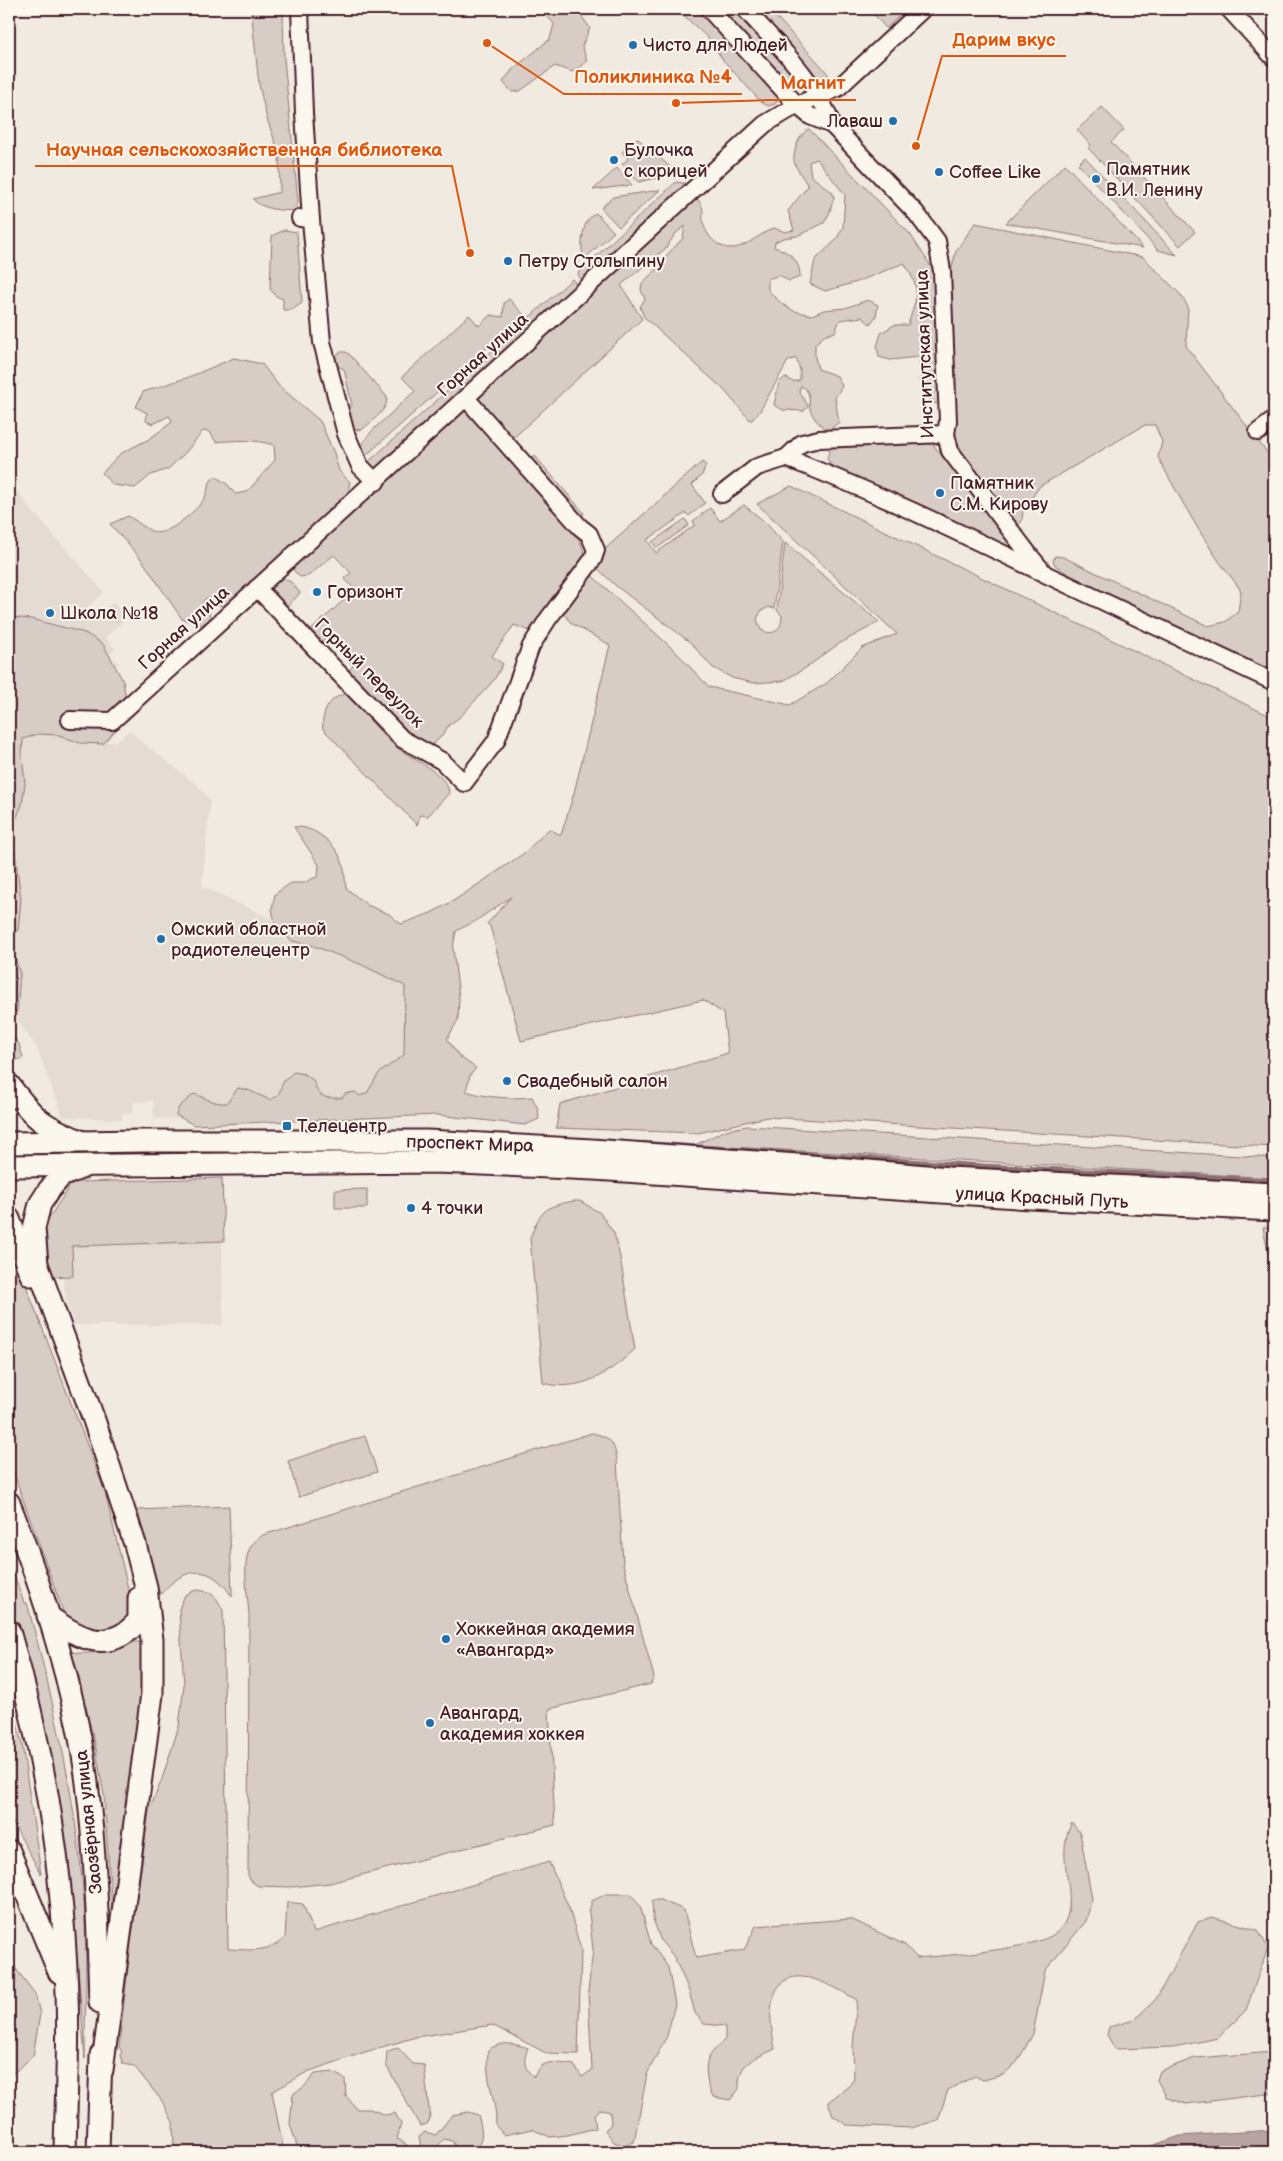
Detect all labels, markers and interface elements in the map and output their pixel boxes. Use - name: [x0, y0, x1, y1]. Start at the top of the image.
- callout: Дарим вкус: [942, 22, 1066, 56]
- text: Дарим вкус: [952, 29, 1056, 52]
- place label: Чисто для Людей: [643, 35, 788, 56]
- marker: Чисто для Людей: [627, 39, 639, 51]
- callout: Поликлиника №4: [564, 60, 742, 94]
- text: Поликлиника №4: [574, 66, 732, 89]
- callout: Магнит: [770, 66, 856, 100]
- text: Магнит: [780, 72, 846, 95]
- place label: Лаваш: [826, 111, 883, 132]
- marker: Лаваш: [887, 115, 899, 127]
- callout: Научная сельскохозяйственная библиотека: [35, 132, 452, 166]
- text: Научная сельскохозяйственная библиотека: [46, 139, 443, 162]
- place label: Булочка с корицей: [624, 140, 707, 182]
- marker: Булочка с корицей: [608, 154, 620, 166]
- place label: Памятник В.И. Ленину: [1106, 159, 1204, 201]
- place label: Coffee Like: [949, 162, 1041, 183]
- marker: Coffee Like: [933, 166, 945, 178]
- marker: Памятник В.И. Ленину: [1090, 173, 1102, 185]
- place label: Петру Столыпину: [518, 251, 665, 272]
- marker: Петру Столыпину: [502, 255, 514, 267]
- street label: Институтская улица: [912, 269, 938, 439]
- street label: Горная улица: [433, 308, 533, 401]
- place label: Памятник С.М. Кирову: [950, 473, 1049, 515]
- marker: Памятник С.М. Кирову: [934, 487, 946, 499]
- street label: Горная улица: [134, 581, 234, 674]
- place label: Горизонт: [327, 582, 404, 603]
- marker: Горизонт: [311, 586, 323, 598]
- place label: Школа №18: [60, 603, 158, 624]
- marker: Школа №18: [44, 607, 56, 619]
- street label: Горный переулок: [310, 614, 428, 732]
- place label: Омский областной радиотелецентр: [171, 919, 327, 961]
- marker: Омский областной радиотелецентр: [155, 933, 167, 945]
- place label: Свадебный салон: [517, 1071, 668, 1092]
- marker: Свадебный салон: [501, 1075, 513, 1087]
- place label: Телецентр: [297, 1116, 387, 1137]
- marker: Телецентр: [281, 1120, 293, 1132]
- street label: проспект Мира: [406, 1131, 535, 1157]
- street label: улица Красный Путь: [955, 1183, 1129, 1213]
- place label: 4 точки: [421, 1198, 483, 1219]
- marker: 4 точки: [405, 1202, 417, 1214]
- place label: Хоккейная академия «Авангард»: [456, 1619, 635, 1661]
- marker: Хоккейная академия «Авангард»: [440, 1633, 452, 1645]
- place label: Авангард, академия хоккея: [439, 1703, 585, 1745]
- marker: Авангард, академия хоккея: [424, 1717, 436, 1729]
- street label: Заозёрная улица: [71, 1749, 107, 1895]

